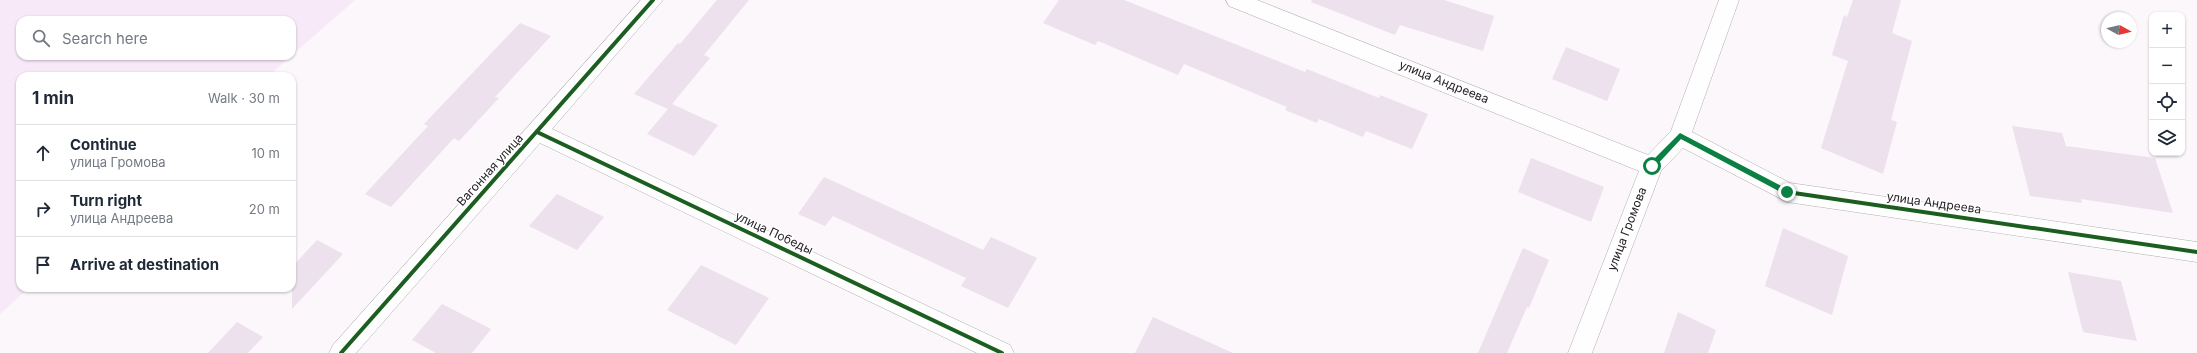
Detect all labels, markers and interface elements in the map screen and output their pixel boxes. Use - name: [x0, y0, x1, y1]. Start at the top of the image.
- north arrow: [2101, 12, 2137, 48]
- map controls: [2149, 12, 2185, 156]
- button: +: [2149, 12, 2185, 48]
- search box: [16, 16, 296, 60]
- icon: search: [30, 27, 52, 49]
- text: Search here: [62, 29, 148, 48]
- button: −: [2149, 48, 2185, 84]
- street label: улица Андреева: [1397, 57, 1491, 106]
- button: locate: [2149, 84, 2185, 120]
- text: 1 min: [32, 88, 74, 108]
- text: Walk · 30 m: [208, 90, 280, 106]
- button: layers: [2149, 120, 2185, 156]
- street label: Вагонная улица: [453, 131, 526, 209]
- text: Continue: [70, 135, 137, 154]
- icon: ahead: [32, 142, 54, 164]
- text: 10 m: [251, 145, 280, 161]
- text: улица Громова: [70, 154, 166, 170]
- route start: [1643, 157, 1661, 175]
- route end: [1778, 183, 1796, 201]
- street label: улица Громова: [1604, 185, 1649, 273]
- street label: улица Андреева: [1886, 188, 1982, 217]
- text: Turn right: [70, 191, 142, 210]
- icon: right: [32, 198, 54, 220]
- text: 20 m: [249, 201, 280, 217]
- street label: улица Победы: [733, 208, 815, 257]
- text: улица Андреева: [70, 210, 173, 226]
- icon: arrive: [32, 254, 54, 276]
- text: Arrive at destination: [70, 255, 219, 274]

